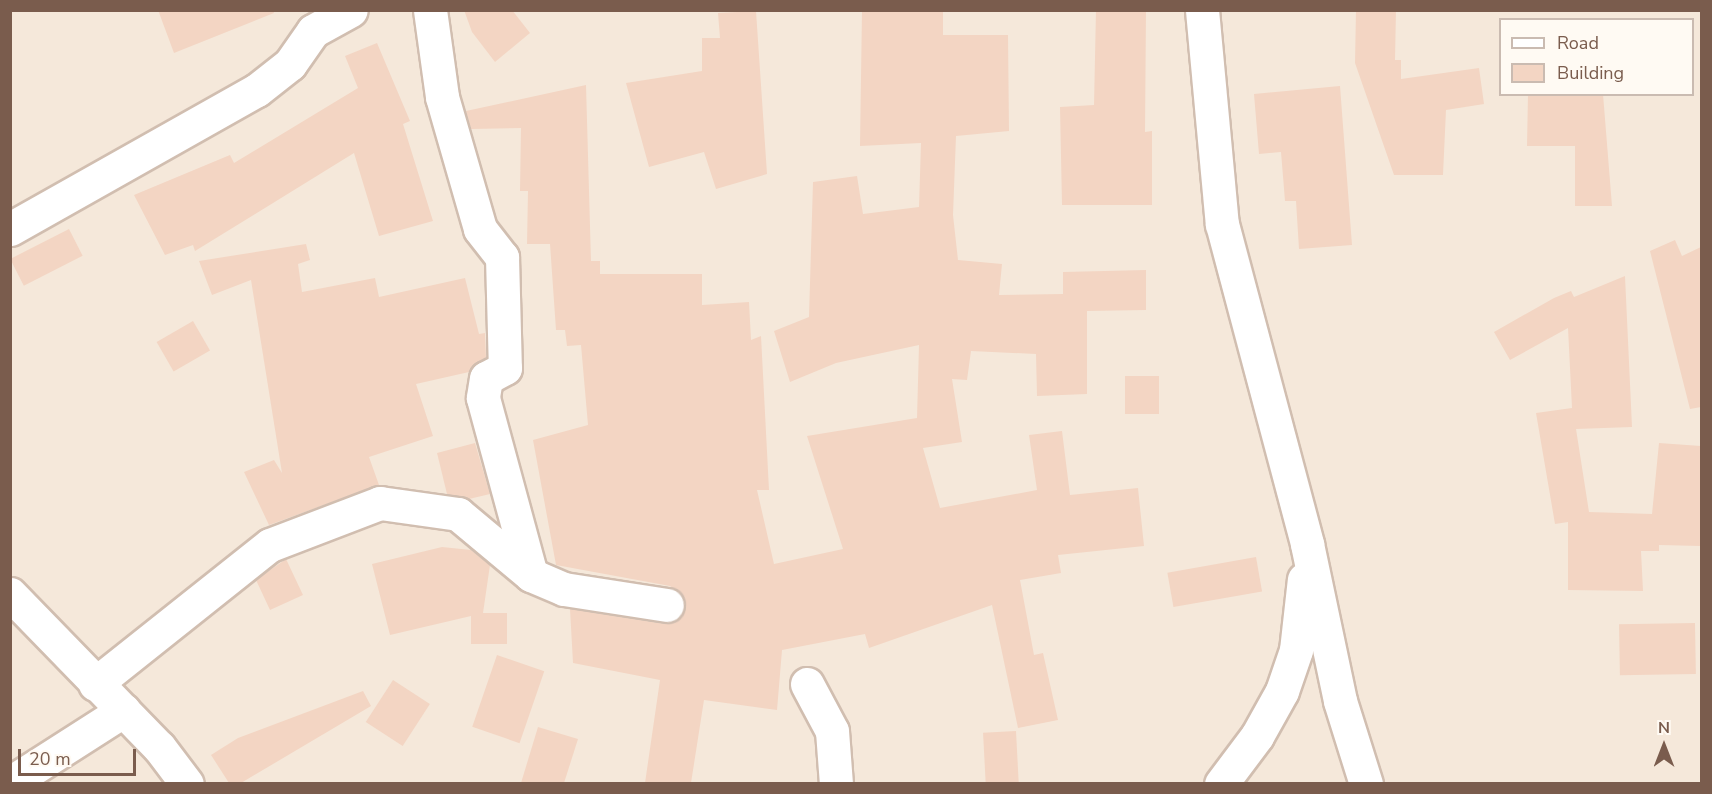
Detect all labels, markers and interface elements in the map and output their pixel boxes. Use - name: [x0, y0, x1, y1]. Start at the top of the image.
- legend: [1499, 18, 1694, 96]
- text: Road: [1557, 31, 1599, 55]
- text: Building: [1557, 61, 1624, 85]
- north arrow: [1634, 716, 1694, 776]
- text: N: [1658, 717, 1670, 739]
- scale bar: [21, 737, 140, 775]
- text: 20 m: [29, 747, 71, 771]

